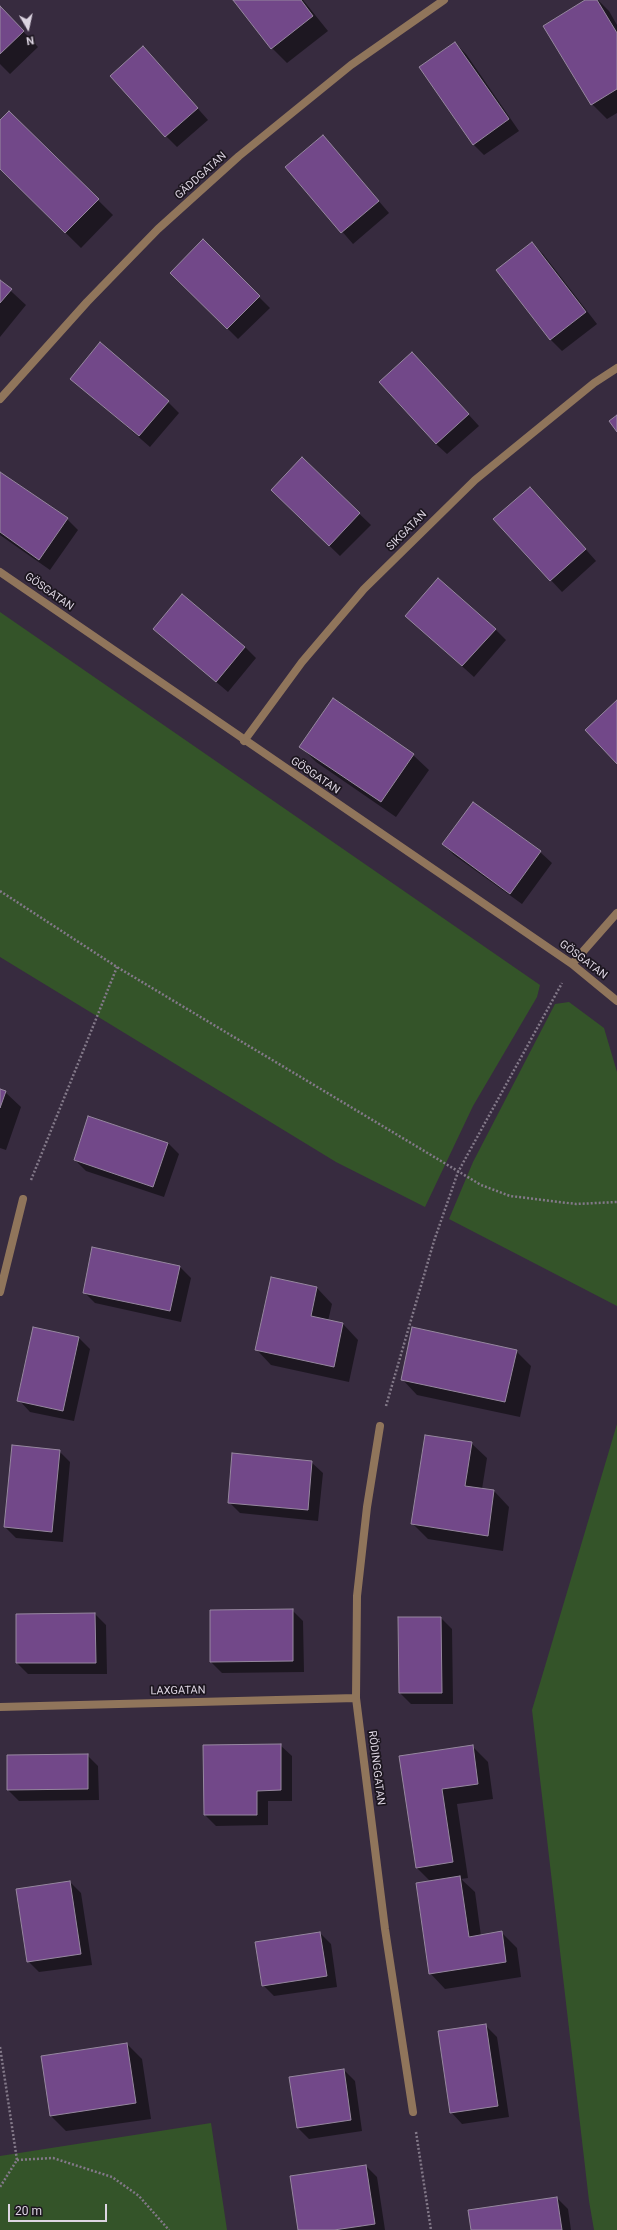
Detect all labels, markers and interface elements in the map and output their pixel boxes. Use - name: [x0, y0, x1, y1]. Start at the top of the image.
- north arrow: [8, 8, 48, 48]
- text: N: [25, 33, 35, 47]
- street label: GÄDDGATAN: [173, 150, 229, 202]
- street label: SIKGATAN: [384, 508, 430, 554]
- street label: GÖSGATAN: [22, 570, 76, 614]
- street label: GÖSGATAN: [288, 755, 342, 797]
- street label: GÖSGATAN: [556, 938, 610, 982]
- street label: LAXGATAN: [150, 1684, 206, 1698]
- street label: RÖDINGGATAN: [365, 1730, 387, 1806]
- scale bar: [10, 2196, 109, 2222]
- text: 20 m: [15, 2204, 42, 2218]

